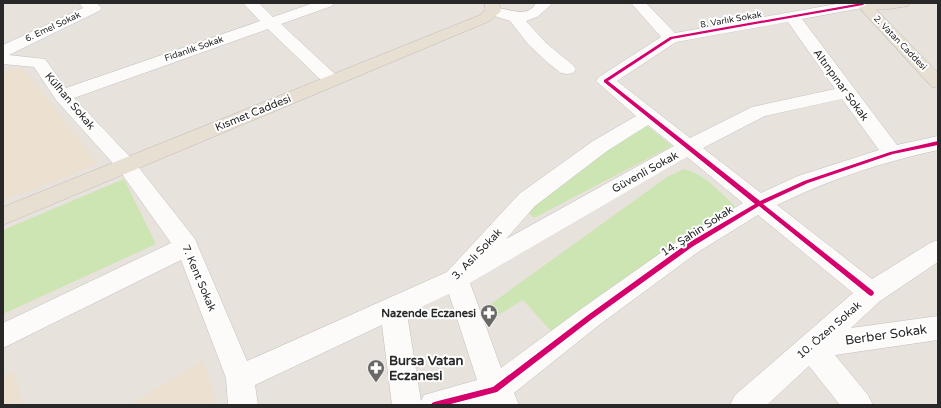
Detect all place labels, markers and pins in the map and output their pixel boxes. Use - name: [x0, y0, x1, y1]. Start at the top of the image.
- pharmacy icon: Nazende Eczanesi: [479, 303, 499, 328]
- place label: Nazende Eczanesi: [381, 307, 476, 320]
- place label: Bursa Vatan Eczanesi: [389, 353, 463, 384]
- pharmacy icon: Bursa Vatan Eczanesi: [366, 358, 386, 383]

